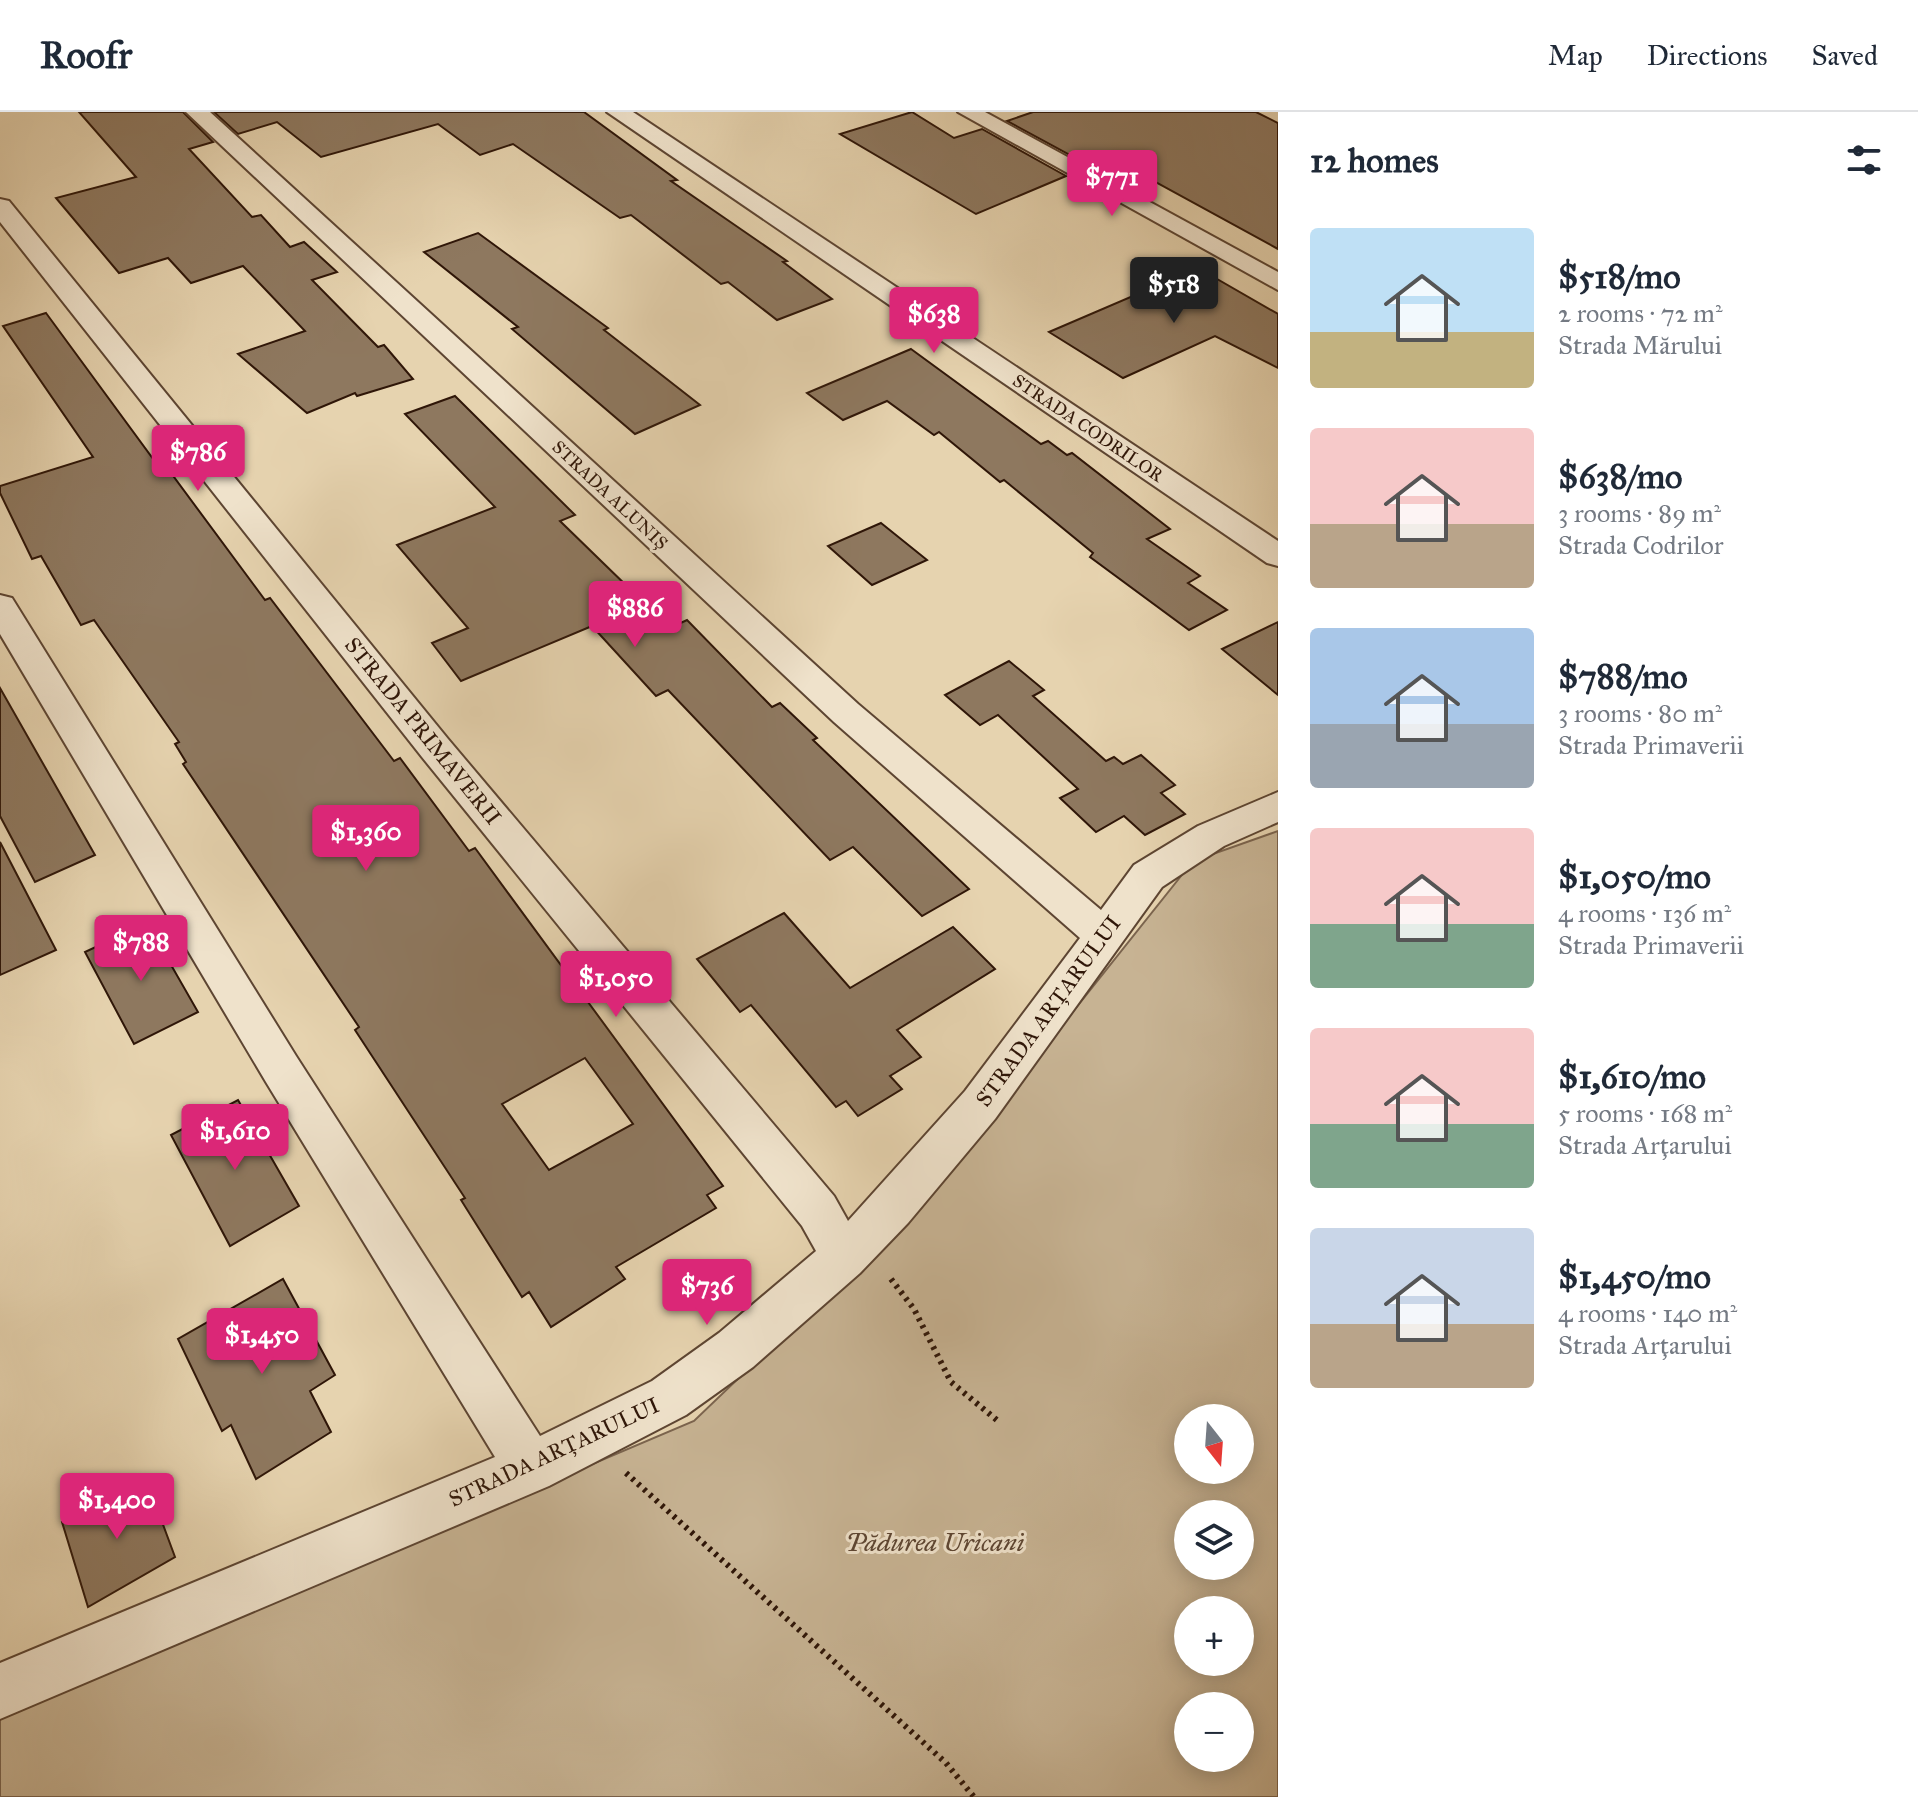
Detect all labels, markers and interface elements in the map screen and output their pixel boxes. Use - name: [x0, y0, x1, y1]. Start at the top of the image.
- text: Roofr: [40, 32, 132, 78]
- text: Map: [1548, 38, 1603, 73]
- text: Directions: [1647, 38, 1768, 73]
- text: Saved: [1812, 38, 1878, 73]
- icon: filters: [1842, 138, 1886, 182]
- text: 12 homes: [1310, 140, 1439, 181]
- pin: $771: [1065, 150, 1159, 218]
- text: $771: [1085, 160, 1139, 192]
- text: $518/mo: [1558, 256, 1681, 297]
- pin: $518: [1127, 257, 1221, 325]
- icon: home: [1374, 260, 1470, 356]
- text: $518: [1148, 267, 1200, 299]
- pin: $638: [887, 287, 981, 355]
- text: $638: [907, 297, 961, 329]
- text: 2 rooms · 72 m²: [1558, 297, 1722, 329]
- text: Strada Mărului: [1558, 329, 1722, 361]
- street label: STRADA CODRILOR: [1008, 369, 1169, 487]
- pin: $786: [151, 425, 245, 493]
- text: $786: [170, 435, 226, 467]
- street label: STRADA ALUNIȘ: [548, 436, 672, 554]
- text: $638/mo: [1558, 456, 1683, 497]
- icon: home: [1374, 460, 1470, 556]
- text: 3 rooms · 89 m²: [1558, 497, 1721, 529]
- text: Strada Codrilor: [1558, 529, 1723, 561]
- pin: $886: [588, 581, 682, 649]
- text: $886: [607, 591, 663, 623]
- street label: STRADA PRIMAVERII: [339, 632, 507, 830]
- text: $788/mo: [1558, 656, 1688, 697]
- icon: home: [1374, 660, 1470, 756]
- text: 3 rooms · 80 m²: [1558, 697, 1722, 729]
- text: Strada Primaverii: [1558, 729, 1744, 761]
- pin: $1,360: [301, 805, 431, 873]
- text: $1,360: [330, 815, 402, 847]
- text: $1,050/mo: [1558, 856, 1711, 897]
- icon: home: [1374, 860, 1470, 956]
- text: 4 rooms · 136 m²: [1558, 897, 1731, 929]
- street label: STRADA ARȚARULUI: [970, 910, 1126, 1112]
- pin: $788: [94, 915, 188, 983]
- text: $788: [112, 925, 170, 957]
- text: Strada Primaverii: [1558, 929, 1744, 961]
- pin: $1,050: [551, 951, 681, 1019]
- text: $1,050: [579, 961, 653, 993]
- text: $1,610/mo: [1558, 1056, 1706, 1097]
- icon: home: [1374, 1060, 1470, 1156]
- text: 5 rooms · 168 m²: [1558, 1097, 1732, 1129]
- pin: $1,610: [170, 1104, 300, 1172]
- text: $1,610: [199, 1114, 271, 1146]
- text: Strada Arțarului: [1558, 1129, 1732, 1161]
- text: $1,450/mo: [1558, 1256, 1711, 1297]
- pin: $736: [660, 1259, 754, 1327]
- icon: home: [1374, 1260, 1470, 1356]
- text: $736: [680, 1269, 734, 1301]
- text: 4 rooms · 140 m²: [1558, 1297, 1737, 1329]
- pin: $1,450: [197, 1308, 327, 1376]
- text: $1,450: [225, 1318, 299, 1350]
- text: Strada Arțarului: [1558, 1329, 1732, 1361]
- street label: STRADA ARȚARULUI: [444, 1391, 664, 1513]
- north arrow: [1174, 1404, 1254, 1484]
- map controls: [1174, 1404, 1254, 1772]
- pin: $1,400: [52, 1473, 182, 1541]
- text: $1,400: [78, 1483, 156, 1515]
- button: layers: [1174, 1500, 1254, 1580]
- park label: Pădurea Uricani: [846, 1526, 1025, 1558]
- button: +: [1174, 1596, 1254, 1676]
- button: −: [1174, 1692, 1254, 1772]

